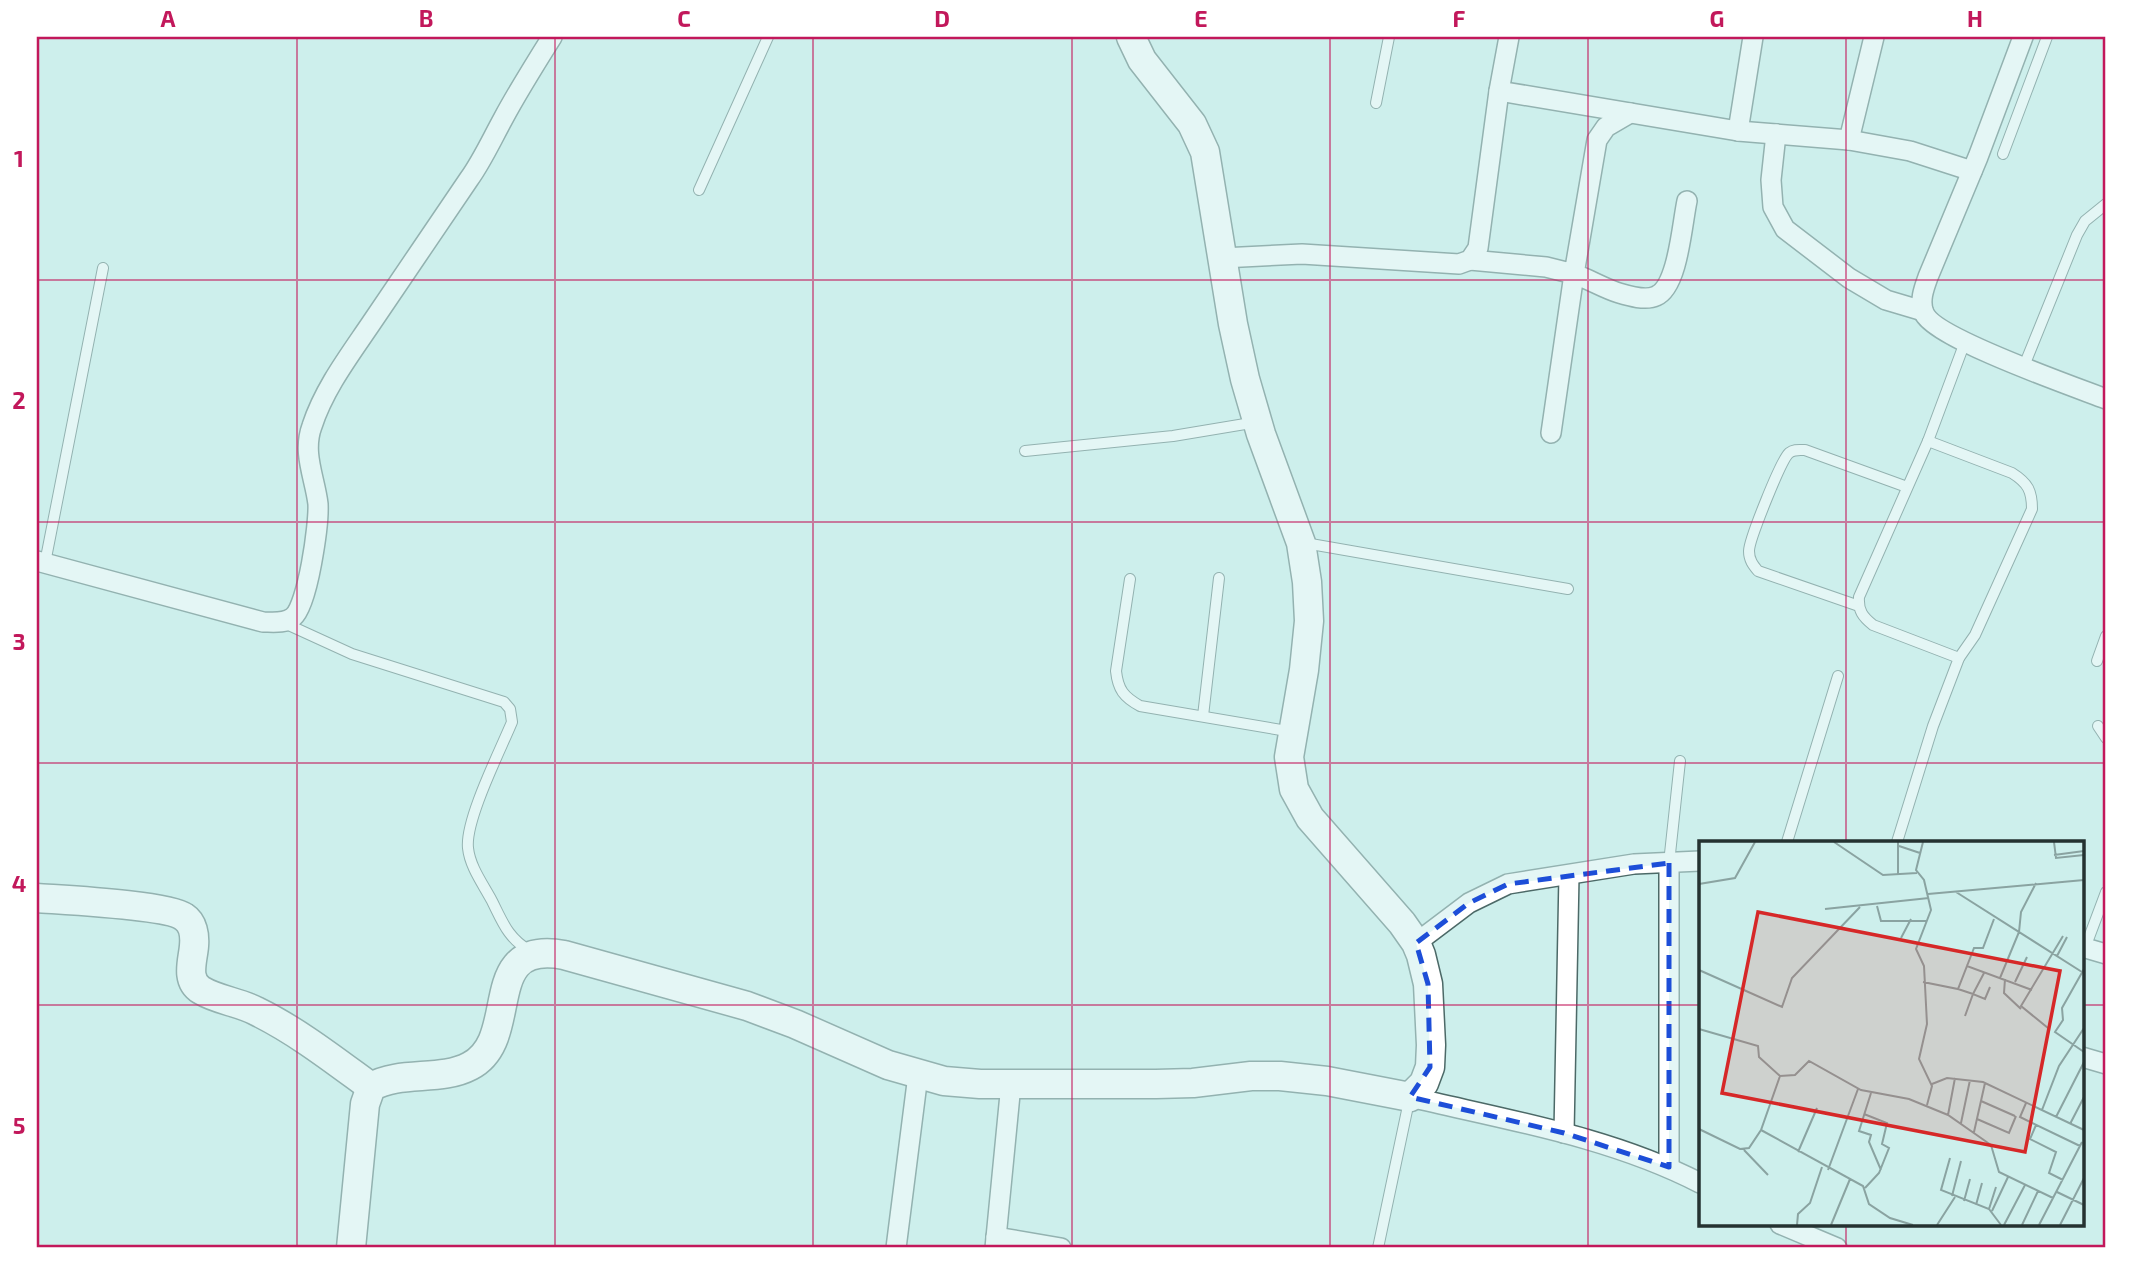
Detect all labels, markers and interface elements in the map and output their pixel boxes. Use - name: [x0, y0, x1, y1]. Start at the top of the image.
- text: A: [160, 4, 176, 32]
- text: B: [419, 4, 433, 32]
- text: C: [677, 4, 691, 32]
- text: D: [934, 4, 950, 32]
- text: E: [1194, 4, 1208, 32]
- text: F: [1453, 4, 1466, 32]
- text: G: [1710, 4, 1724, 32]
- text: H: [1967, 4, 1983, 32]
- text: 1: [14, 144, 24, 172]
- text: 2: [12, 386, 26, 414]
- text: 3: [12, 627, 26, 655]
- inset map: [1699, 841, 2084, 1226]
- text: 4: [12, 869, 26, 897]
- text: 5: [13, 1111, 25, 1139]

